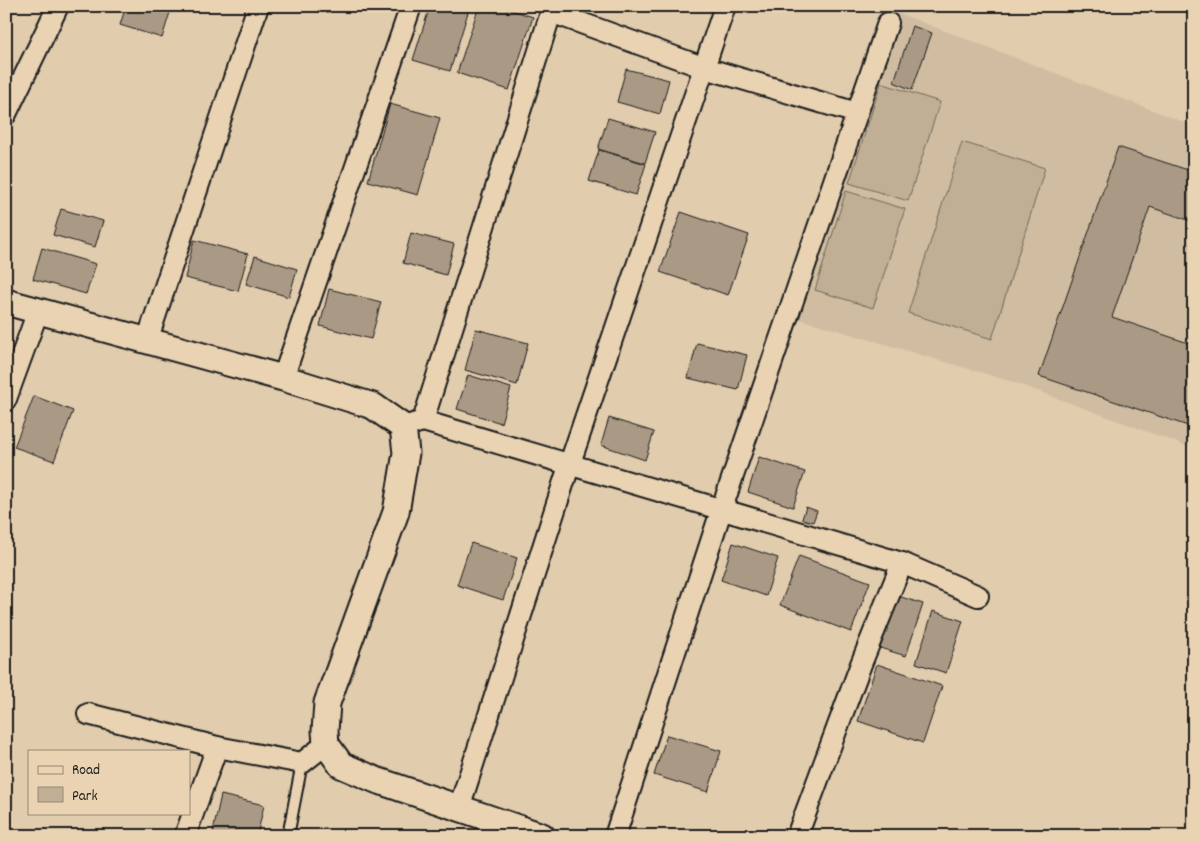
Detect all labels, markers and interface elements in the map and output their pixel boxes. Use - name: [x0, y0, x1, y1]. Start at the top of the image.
- legend: [28, 750, 190, 814]
- text: Road: [72, 760, 100, 782]
- text: Park: [72, 786, 98, 808]

